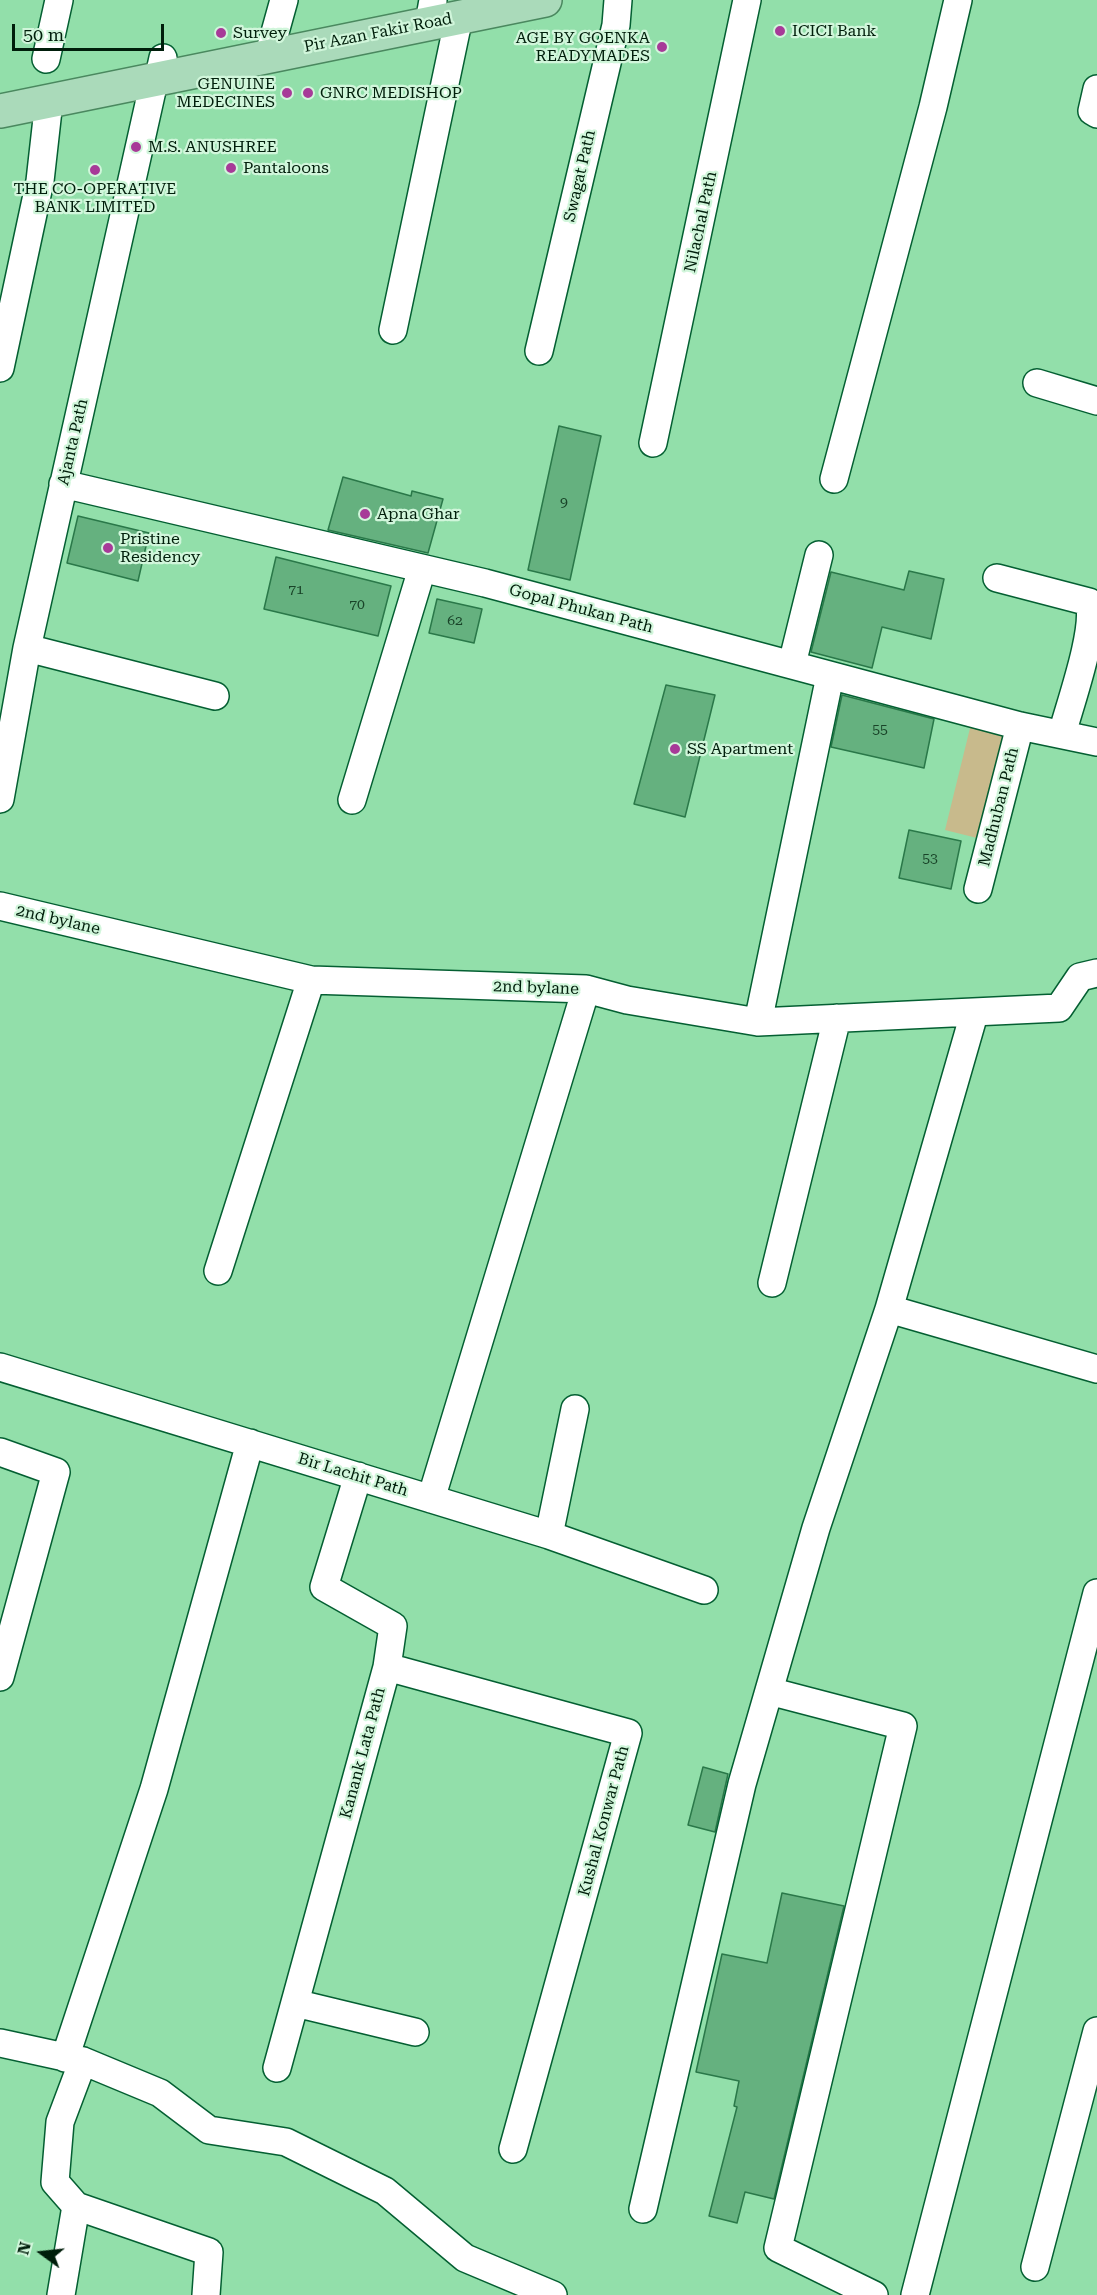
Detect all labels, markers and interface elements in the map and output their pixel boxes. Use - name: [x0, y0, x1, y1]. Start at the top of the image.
- street label: Pir Azan Fakir Road: [302, 9, 454, 57]
- scale bar: [15, 12, 166, 50]
- place label: ICICI Bank: [792, 21, 877, 41]
- place label: Survey: [233, 23, 287, 43]
- text: 50 m: [23, 24, 64, 45]
- marker: ICICI Bank: [773, 24, 787, 38]
- marker: Survey: [214, 26, 228, 40]
- place label: AGE BY GOENKA READYMADES: [516, 28, 650, 66]
- marker: AGE BY GOENKA READYMADES: [655, 40, 669, 54]
- place label: GENUINE MEDECINES: [176, 74, 275, 112]
- place label: GNRC MEDISHOP: [320, 83, 462, 103]
- marker: GENUINE MEDECINES: [280, 86, 294, 100]
- marker: GNRC MEDISHOP: [301, 86, 315, 100]
- street label: Swagat Path: [560, 128, 600, 224]
- place label: M.S. ANUSHREE: [148, 137, 277, 157]
- marker: M.S. ANUSHREE: [129, 140, 143, 154]
- place label: Pantaloons: [243, 158, 329, 178]
- marker: Pantaloons: [224, 161, 238, 175]
- marker: THE CO-OPERATIVE BANK LIMITED: [88, 163, 102, 177]
- street label: Nilachal Path: [681, 170, 721, 274]
- place label: THE CO-OPERATIVE BANK LIMITED: [14, 179, 176, 217]
- street label: Ajanta Path: [54, 397, 92, 487]
- house number: 9: [560, 495, 568, 511]
- place label: Apna Ghar: [377, 504, 460, 524]
- marker: Apna Ghar: [358, 507, 372, 521]
- place label: Pristine Residency: [120, 529, 200, 567]
- marker: Pristine Residency: [101, 541, 115, 555]
- street label: Gopal Phukan Path: [507, 581, 655, 637]
- house number: 71: [288, 582, 304, 598]
- house number: 70: [349, 597, 365, 613]
- house number: 62: [447, 613, 463, 629]
- house number: 55: [872, 722, 888, 738]
- place label: SS Apartment: [687, 739, 793, 759]
- marker: SS Apartment: [668, 742, 682, 756]
- street label: Madhuban Path: [975, 746, 1023, 868]
- house number: 53: [922, 851, 938, 867]
- street label: 2nd bylane: [14, 901, 102, 939]
- street label: 2nd bylane: [493, 977, 579, 999]
- street label: Bir Lachit Path: [296, 1449, 410, 1501]
- street label: Kanank Lata Path: [336, 1685, 390, 1821]
- street label: Kushal Konwar Path: [575, 1744, 633, 1898]
- north arrow: [12, 2223, 72, 2283]
- text: N: [13, 2240, 35, 2257]

